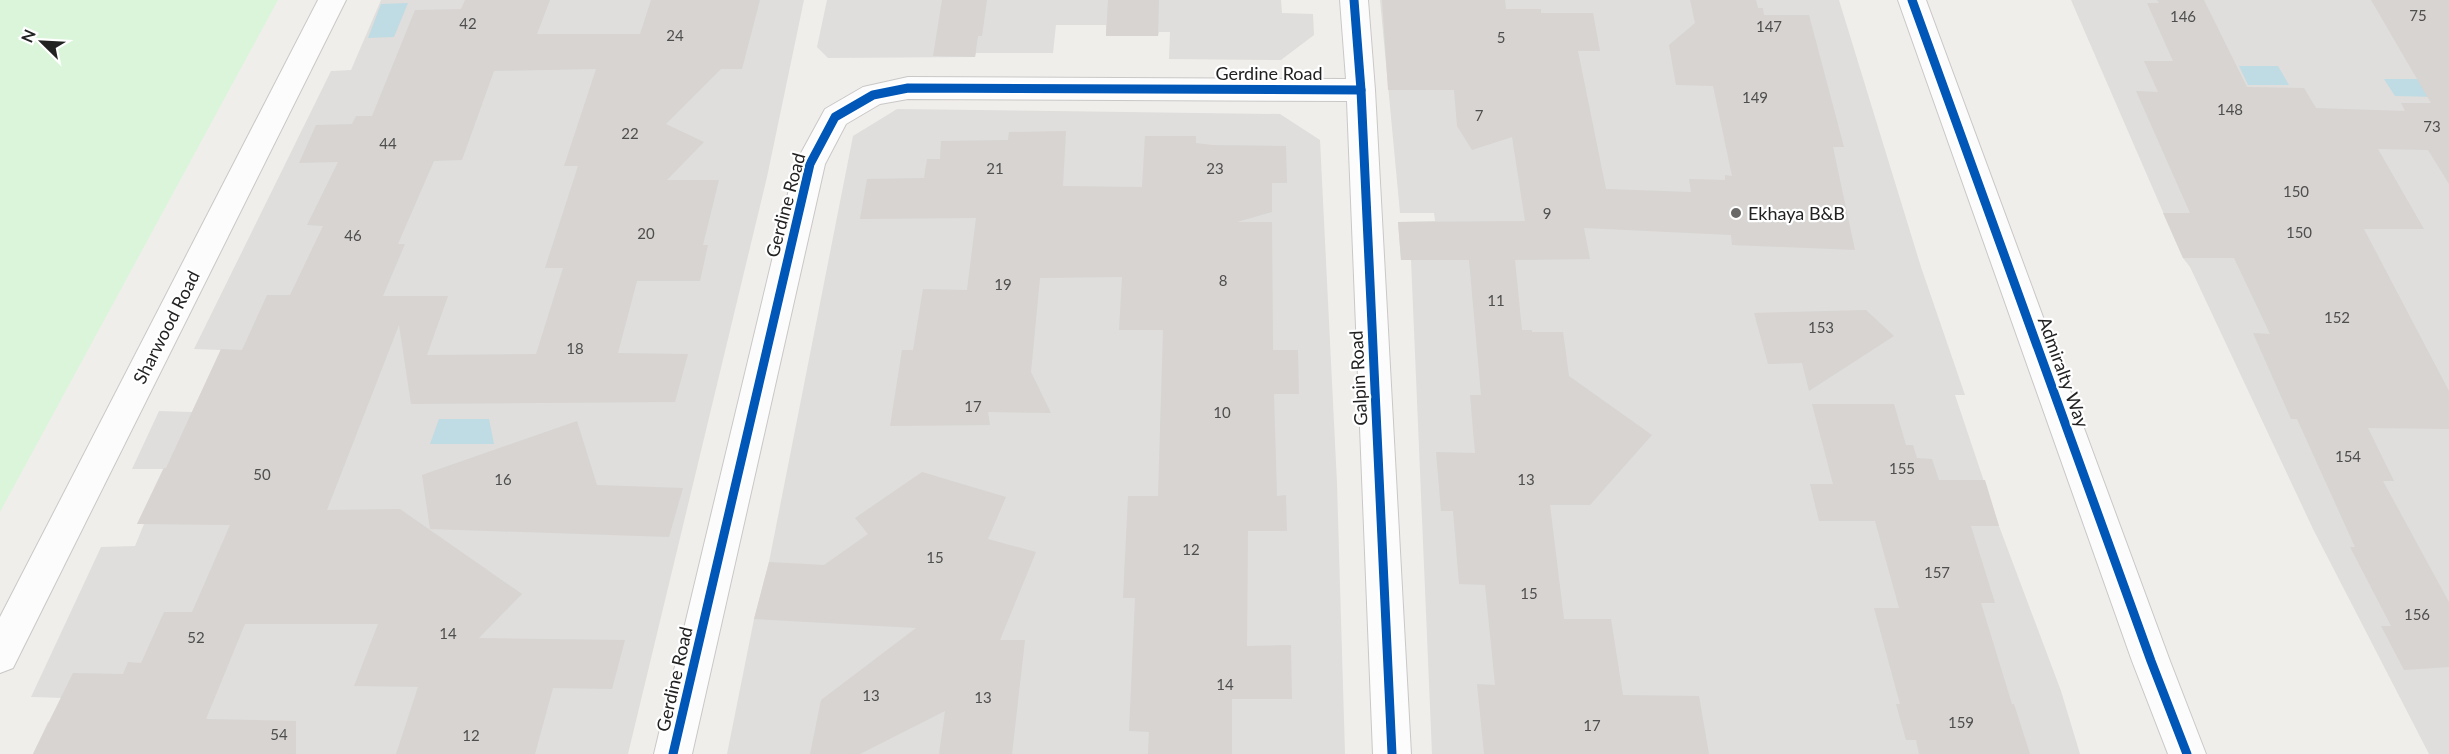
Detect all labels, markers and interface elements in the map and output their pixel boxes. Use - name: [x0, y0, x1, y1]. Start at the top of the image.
- house number: 75: [2409, 6, 2427, 24]
- house number: 146: [2170, 7, 2196, 25]
- north arrow: [12, 12, 72, 72]
- house number: 42: [459, 14, 477, 32]
- house number: 147: [1756, 17, 1782, 35]
- text: N: [17, 26, 39, 45]
- house number: 24: [666, 26, 684, 44]
- house number: 5: [1497, 28, 1505, 46]
- street label: Gerdine Road: [1215, 62, 1323, 84]
- house number: 149: [1742, 88, 1768, 106]
- house number: 148: [2217, 100, 2243, 118]
- house number: 7: [1475, 106, 1484, 124]
- house number: 73: [2423, 117, 2441, 135]
- house number: 22: [621, 124, 639, 142]
- house number: 44: [379, 134, 397, 152]
- street label: Gerdine Road: [760, 150, 810, 260]
- house number: 21: [986, 159, 1004, 177]
- house number: 23: [1206, 159, 1224, 177]
- house number: 150: [2283, 182, 2309, 200]
- place label: Ekhaya B&B: [1748, 202, 1845, 224]
- house number: 9: [1543, 204, 1551, 222]
- marker: Ekhaya B&B: [1729, 206, 1743, 220]
- house number: 150: [2286, 223, 2312, 241]
- house number: 20: [637, 224, 655, 242]
- house number: 46: [344, 226, 362, 244]
- street label: Sharwood Road: [128, 267, 204, 387]
- house number: 8: [1219, 271, 1227, 289]
- house number: 19: [994, 275, 1012, 293]
- house number: 11: [1487, 291, 1505, 309]
- house number: 152: [2324, 308, 2350, 326]
- street label: Admiralty Way: [2034, 314, 2094, 431]
- house number: 153: [1808, 318, 1834, 336]
- street label: Galpin Road: [1345, 330, 1371, 426]
- house number: 18: [566, 339, 584, 357]
- house number: 17: [964, 397, 982, 415]
- house number: 10: [1213, 403, 1231, 421]
- house number: 154: [2335, 447, 2361, 465]
- house number: 155: [1889, 459, 1915, 477]
- house number: 50: [253, 465, 271, 483]
- house number: 16: [494, 470, 512, 488]
- house number: 13: [1517, 470, 1535, 488]
- house number: 12: [1182, 540, 1200, 558]
- house number: 15: [926, 548, 944, 566]
- house number: 157: [1924, 563, 1950, 581]
- house number: 15: [1520, 584, 1538, 602]
- house number: 156: [2404, 605, 2430, 623]
- house number: 14: [439, 624, 457, 642]
- street label: Gerdine Road: [651, 624, 697, 734]
- house number: 52: [187, 628, 205, 646]
- house number: 14: [1216, 675, 1234, 693]
- house number: 13: [862, 686, 880, 704]
- house number: 13: [974, 688, 992, 706]
- house number: 159: [1948, 713, 1974, 731]
- house number: 17: [1583, 716, 1601, 734]
- house number: 54: [270, 725, 288, 743]
- house number: 12: [462, 726, 480, 744]

